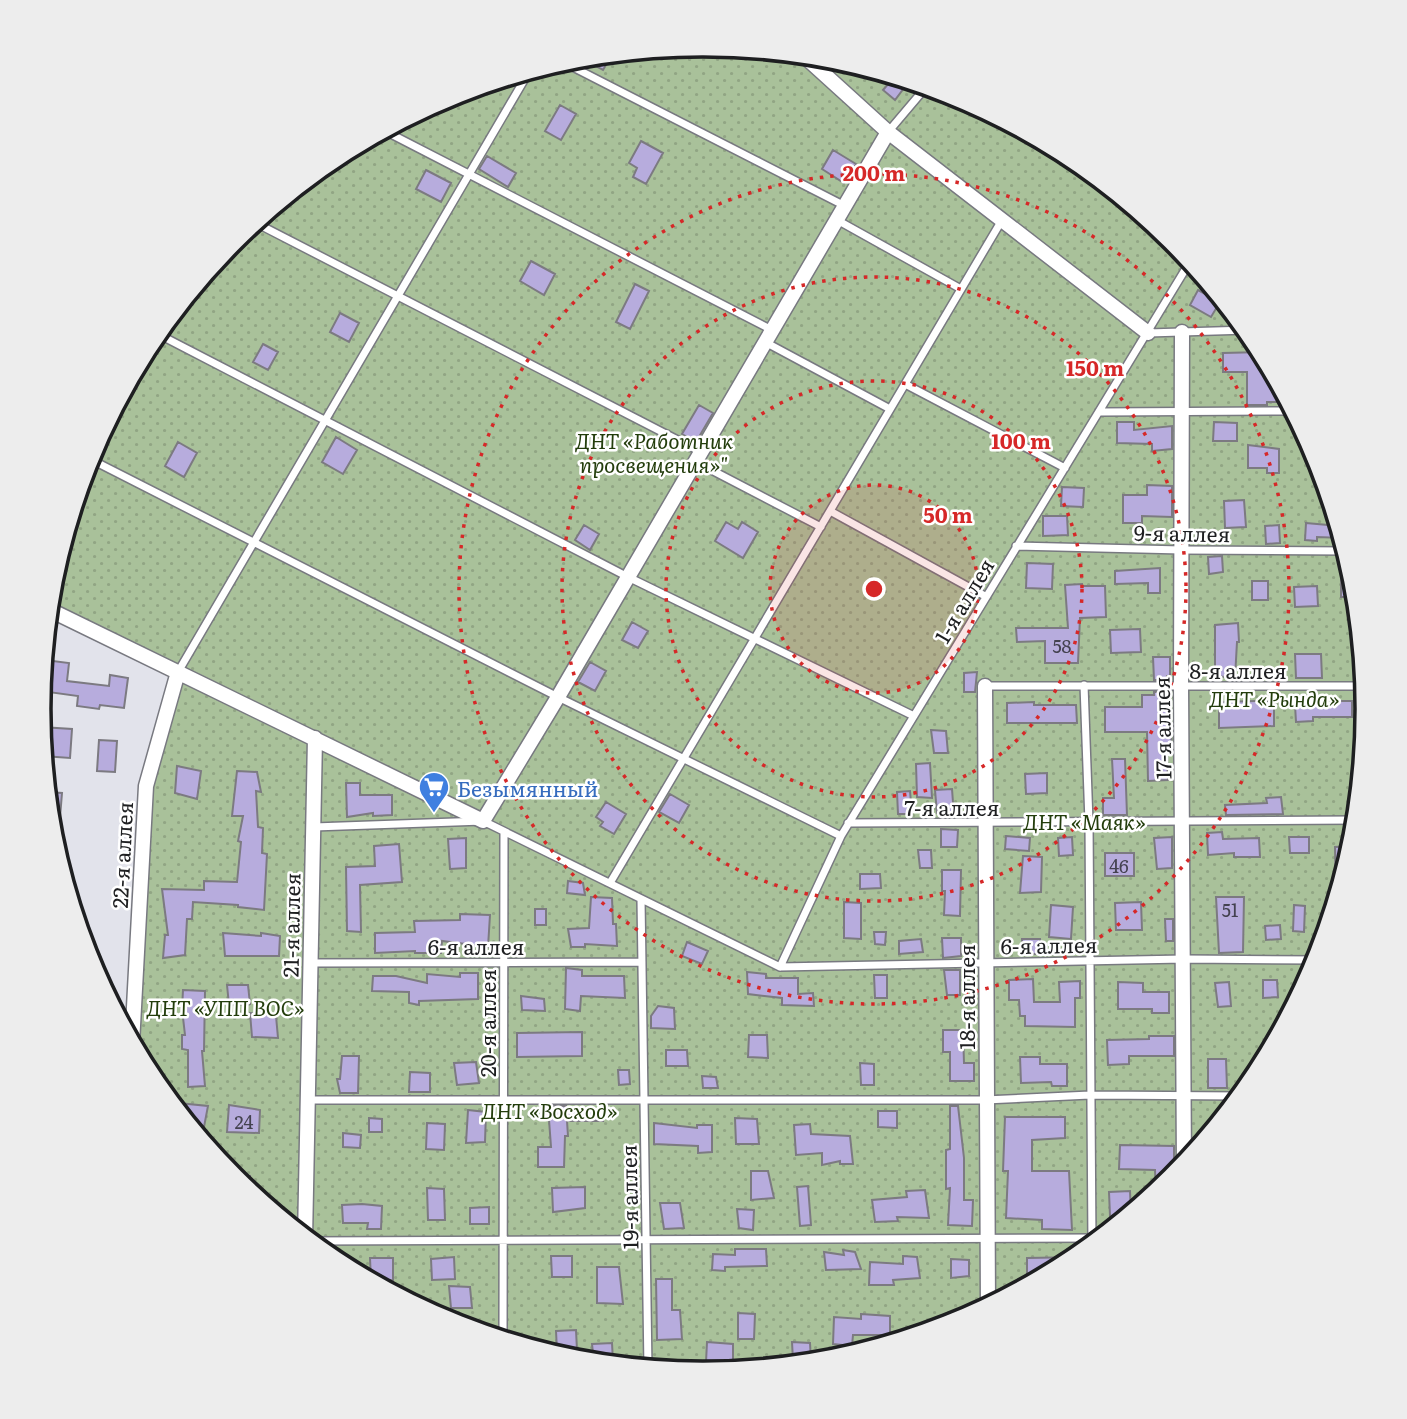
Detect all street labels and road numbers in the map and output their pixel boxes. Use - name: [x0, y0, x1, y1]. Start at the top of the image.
- street label: 9-я аллея: [1134, 516, 1230, 548]
- street label: 1-я аллея: [926, 552, 1000, 648]
- street label: 8-я аллея: [1190, 654, 1287, 685]
- street label: 17-я аллея: [1145, 676, 1177, 780]
- street label: 7-я аллея: [905, 791, 999, 822]
- street label: 22-я аллея: [103, 801, 139, 909]
- street label: 21-я аллея: [274, 872, 306, 978]
- street label: 6-я аллея: [1000, 928, 1098, 960]
- street label: 6-я аллея: [428, 930, 524, 961]
- street label: 18-я аллея: [950, 944, 981, 1050]
- street label: 20-я аллея: [471, 969, 502, 1077]
- street label: 19-я аллея: [612, 1144, 644, 1250]

